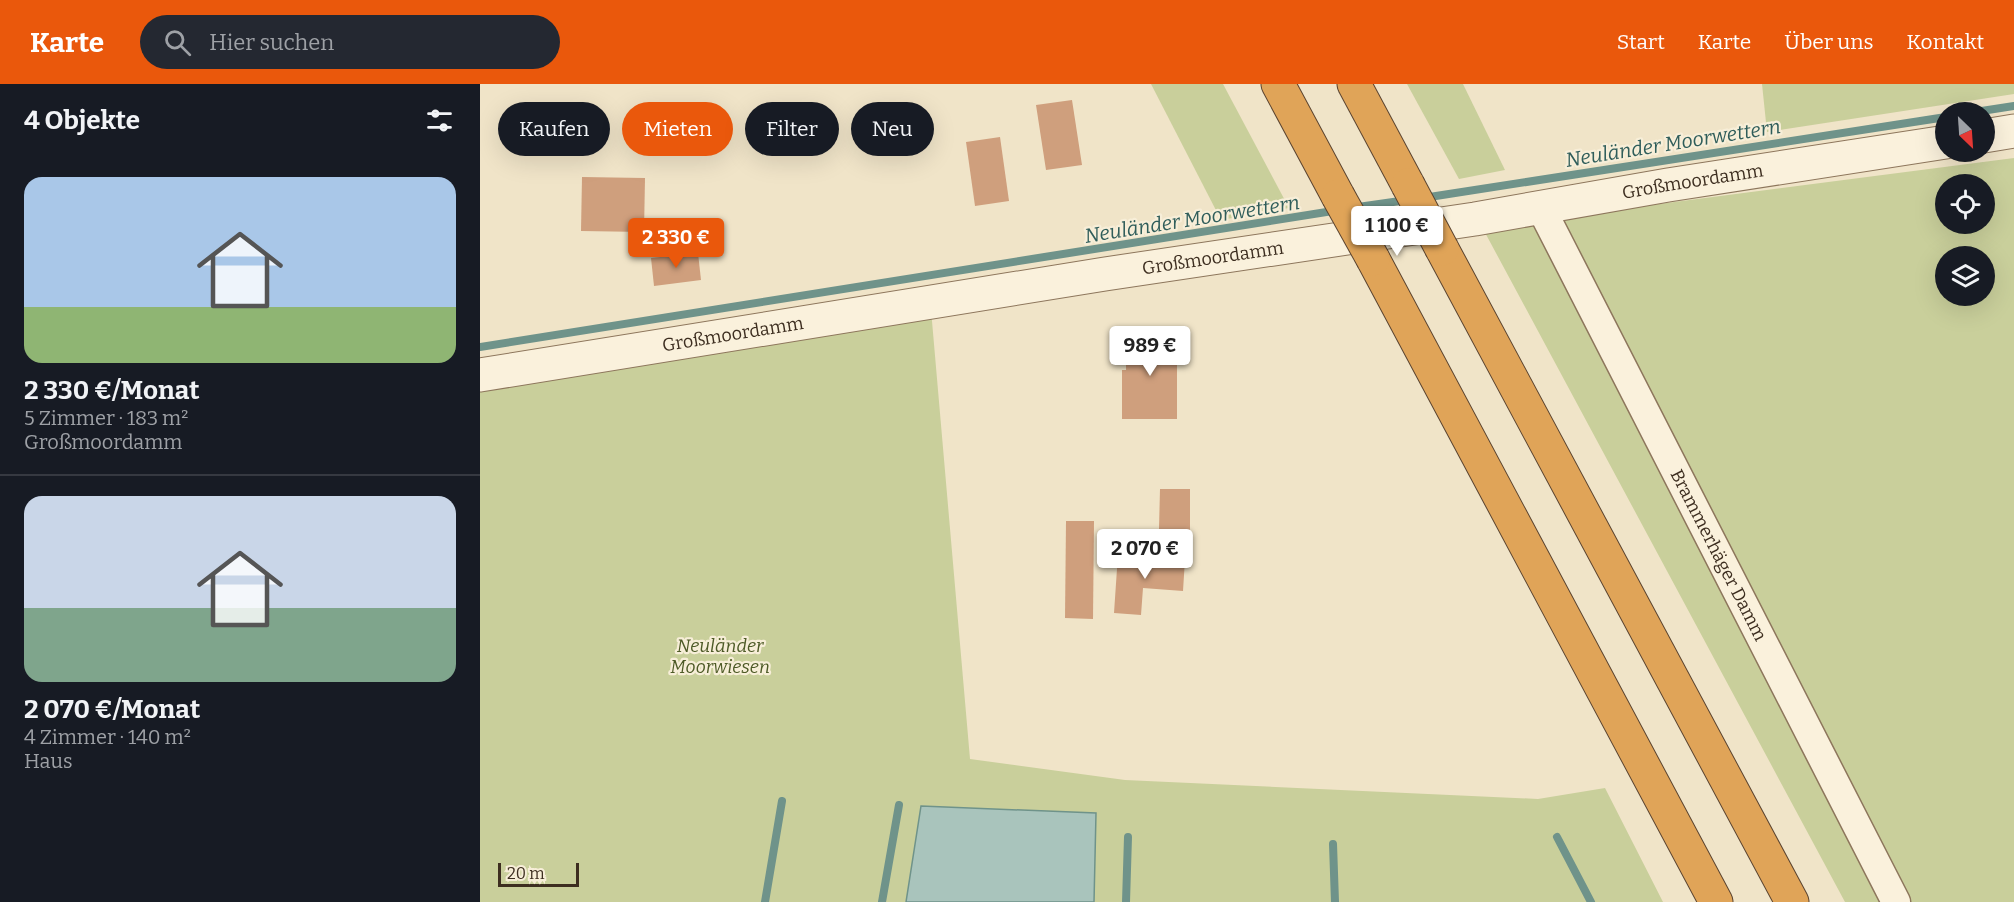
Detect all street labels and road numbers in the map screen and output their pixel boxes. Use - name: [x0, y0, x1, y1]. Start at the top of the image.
- street label: Großmoordamm: [1620, 159, 1765, 204]
- street label: Großmoordamm: [1141, 237, 1285, 279]
- street label: Großmoordamm: [661, 312, 805, 356]
- street label: Brammerhäger Damm: [1666, 466, 1772, 645]

